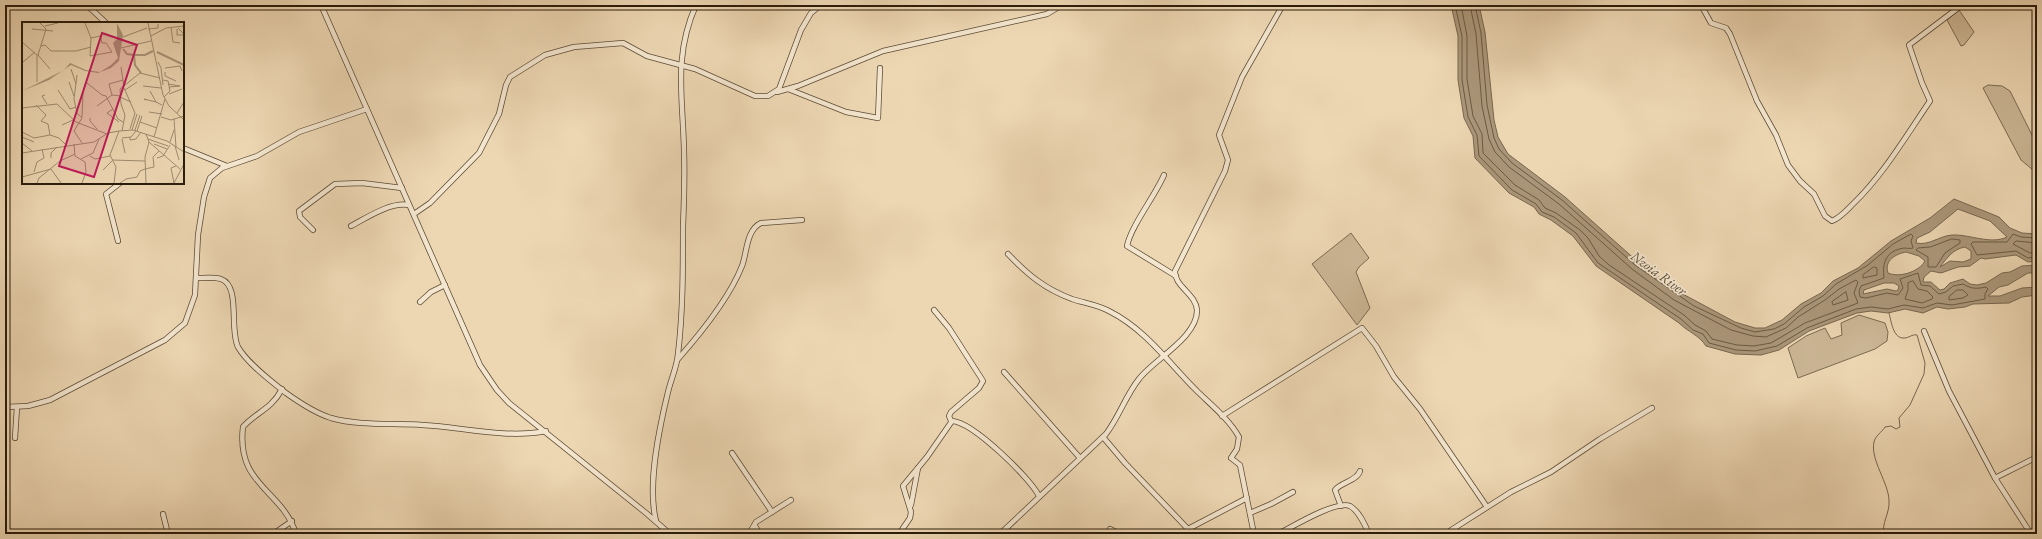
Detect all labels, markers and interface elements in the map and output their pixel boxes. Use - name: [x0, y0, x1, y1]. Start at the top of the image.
- inset map: [22, 22, 184, 184]
- water label: Nzoia River: [1627, 246, 1691, 300]

